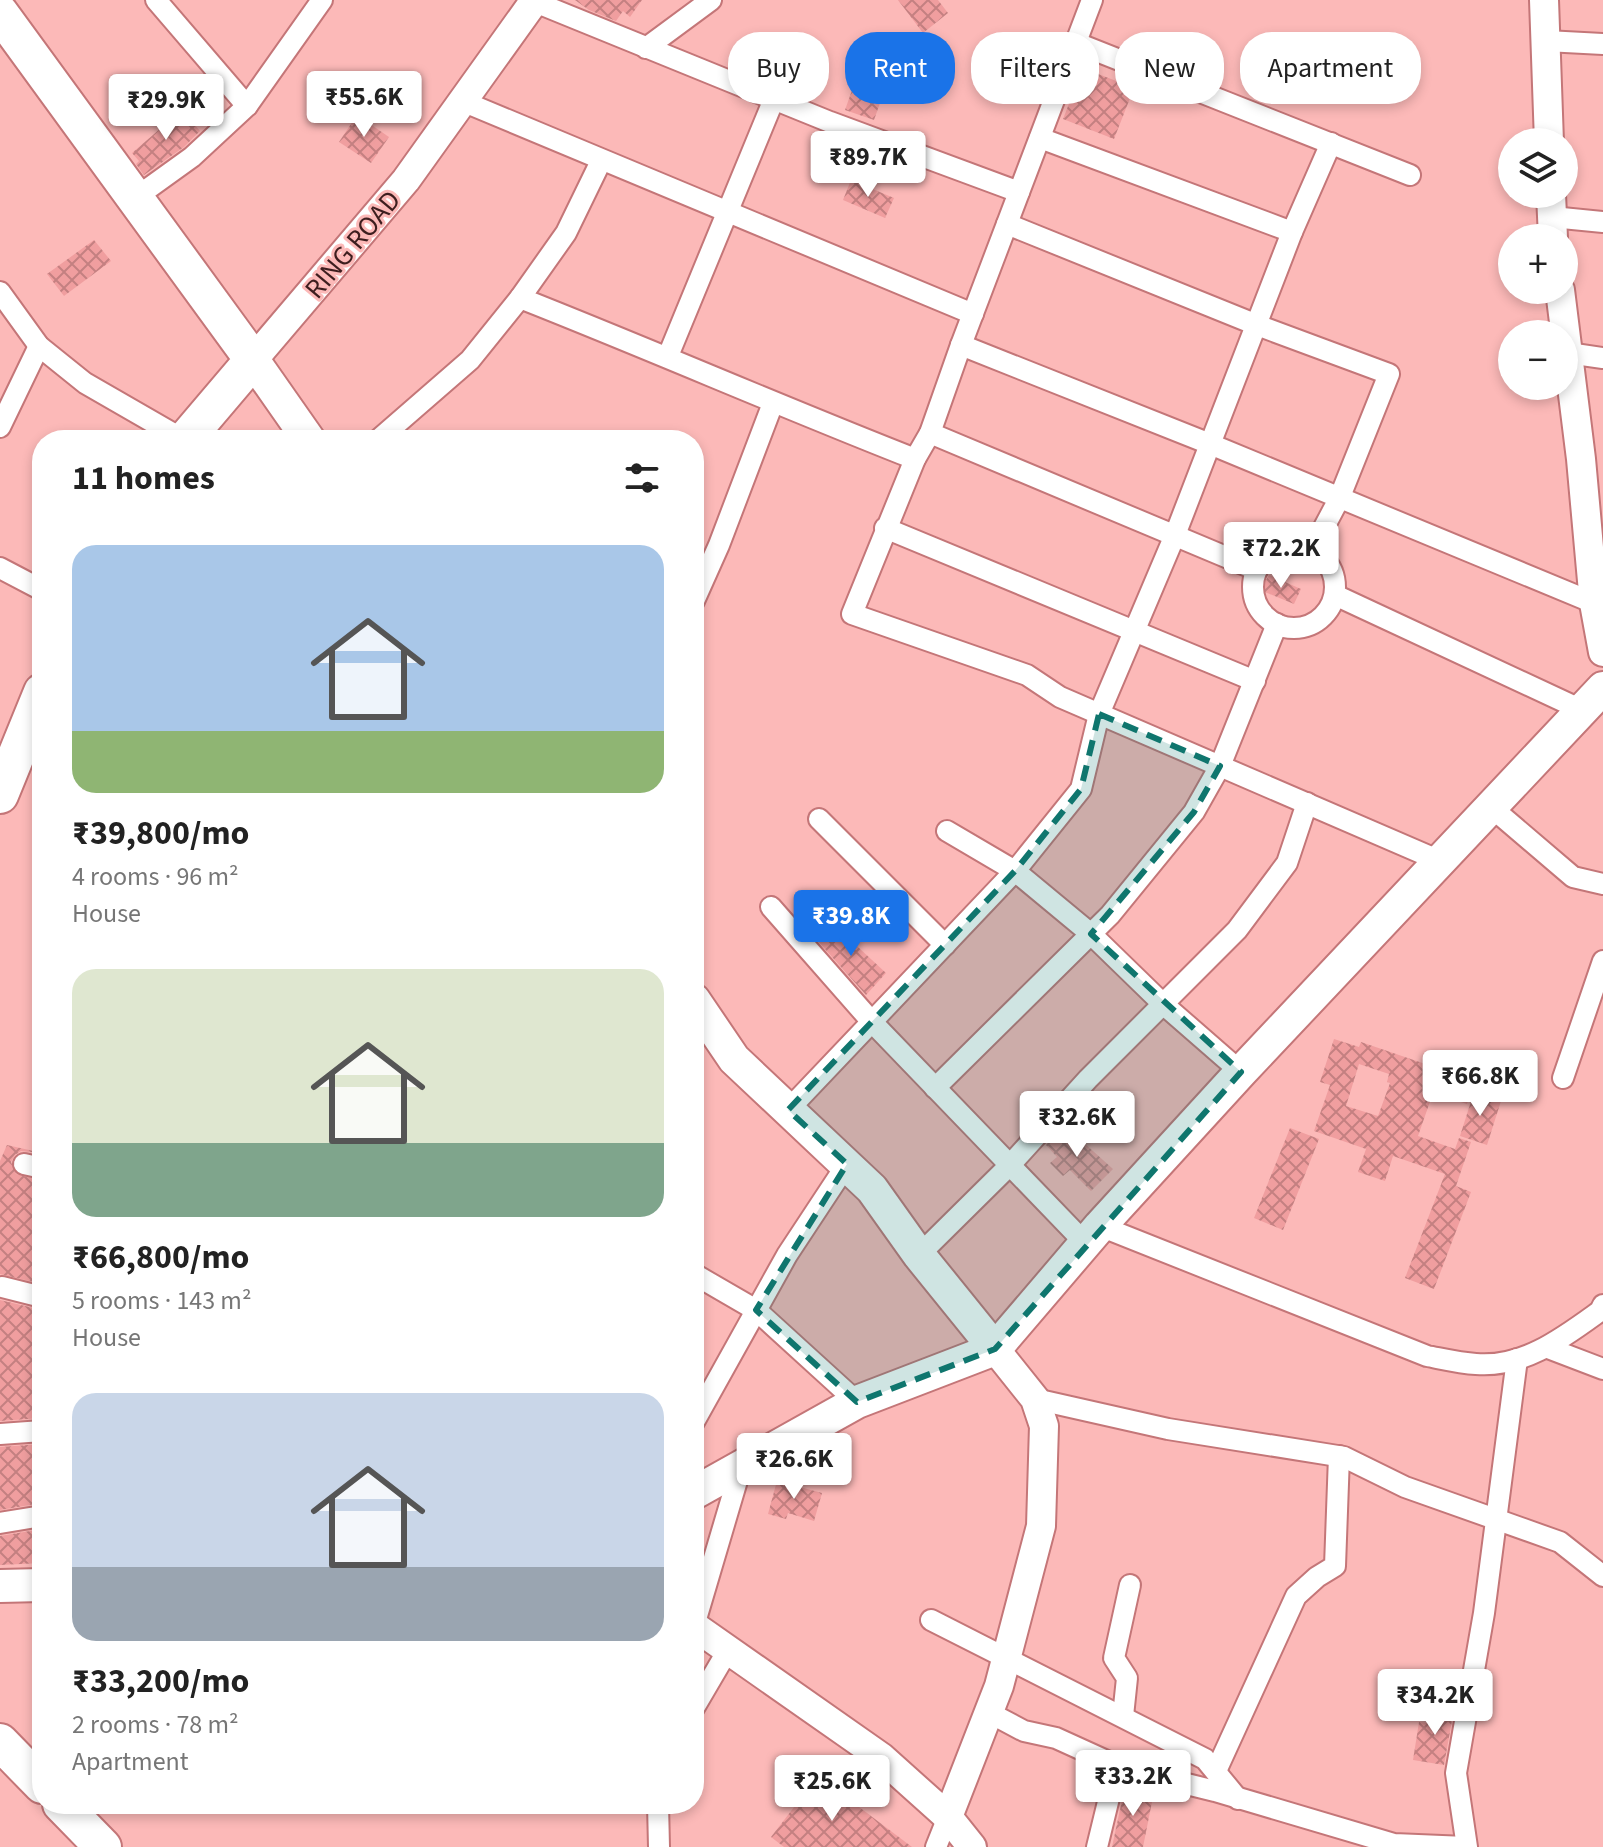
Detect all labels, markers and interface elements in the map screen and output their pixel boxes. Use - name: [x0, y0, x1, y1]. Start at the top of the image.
- chip: Buy: [728, 32, 829, 104]
- chip: Rent: [845, 32, 955, 104]
- chip: Filters: [971, 32, 1099, 104]
- chip: New: [1115, 32, 1224, 104]
- chip: Apartment: [1240, 32, 1421, 104]
- pin: ₹55.6K: [299, 71, 429, 139]
- pin: ₹29.9K: [101, 74, 231, 142]
- text: ₹55.6K: [325, 78, 403, 115]
- text: ₹29.9K: [127, 81, 205, 118]
- map controls: [1498, 128, 1578, 400]
- button: layers: [1498, 128, 1578, 208]
- pin: ₹89.7K: [803, 131, 933, 199]
- text: ₹89.7K: [829, 138, 907, 175]
- street label: RING ROAD: [295, 182, 410, 308]
- button: +: [1498, 224, 1578, 304]
- button: −: [1498, 320, 1578, 400]
- text: 11 homes: [72, 454, 215, 503]
- icon: filters: [620, 456, 664, 500]
- pin: ₹72.2K: [1216, 522, 1346, 590]
- text: ₹72.2K: [1242, 529, 1320, 566]
- icon: home: [296, 597, 440, 741]
- text: ₹39,800/mo: [72, 809, 249, 858]
- text: 4 rooms · 96 m²: [72, 858, 239, 895]
- pin: ₹39.8K: [786, 890, 916, 958]
- text: House: [72, 895, 141, 932]
- text: ₹39.8K: [812, 897, 890, 934]
- icon: home: [296, 1021, 440, 1165]
- pin: ₹66.8K: [1415, 1050, 1545, 1118]
- text: ₹66.8K: [1441, 1057, 1519, 1094]
- pin: ₹32.6K: [1012, 1091, 1142, 1159]
- text: ₹32.6K: [1038, 1098, 1116, 1135]
- text: ₹66,800/mo: [72, 1233, 249, 1282]
- text: 5 rooms · 143 m²: [72, 1282, 251, 1319]
- text: House: [72, 1319, 141, 1356]
- pin: ₹26.6K: [729, 1433, 859, 1501]
- text: ₹26.6K: [755, 1440, 833, 1477]
- icon: home: [296, 1445, 440, 1589]
- text: ₹33,200/mo: [72, 1657, 249, 1706]
- pin: ₹34.2K: [1370, 1669, 1500, 1737]
- text: ₹34.2K: [1396, 1676, 1474, 1713]
- text: 2 rooms · 78 m²: [72, 1706, 239, 1743]
- text: Apartment: [72, 1743, 189, 1780]
- pin: ₹33.2K: [1068, 1750, 1198, 1818]
- pin: ₹25.6K: [767, 1755, 897, 1823]
- text: ₹33.2K: [1094, 1757, 1172, 1794]
- text: ₹25.6K: [793, 1762, 871, 1799]

